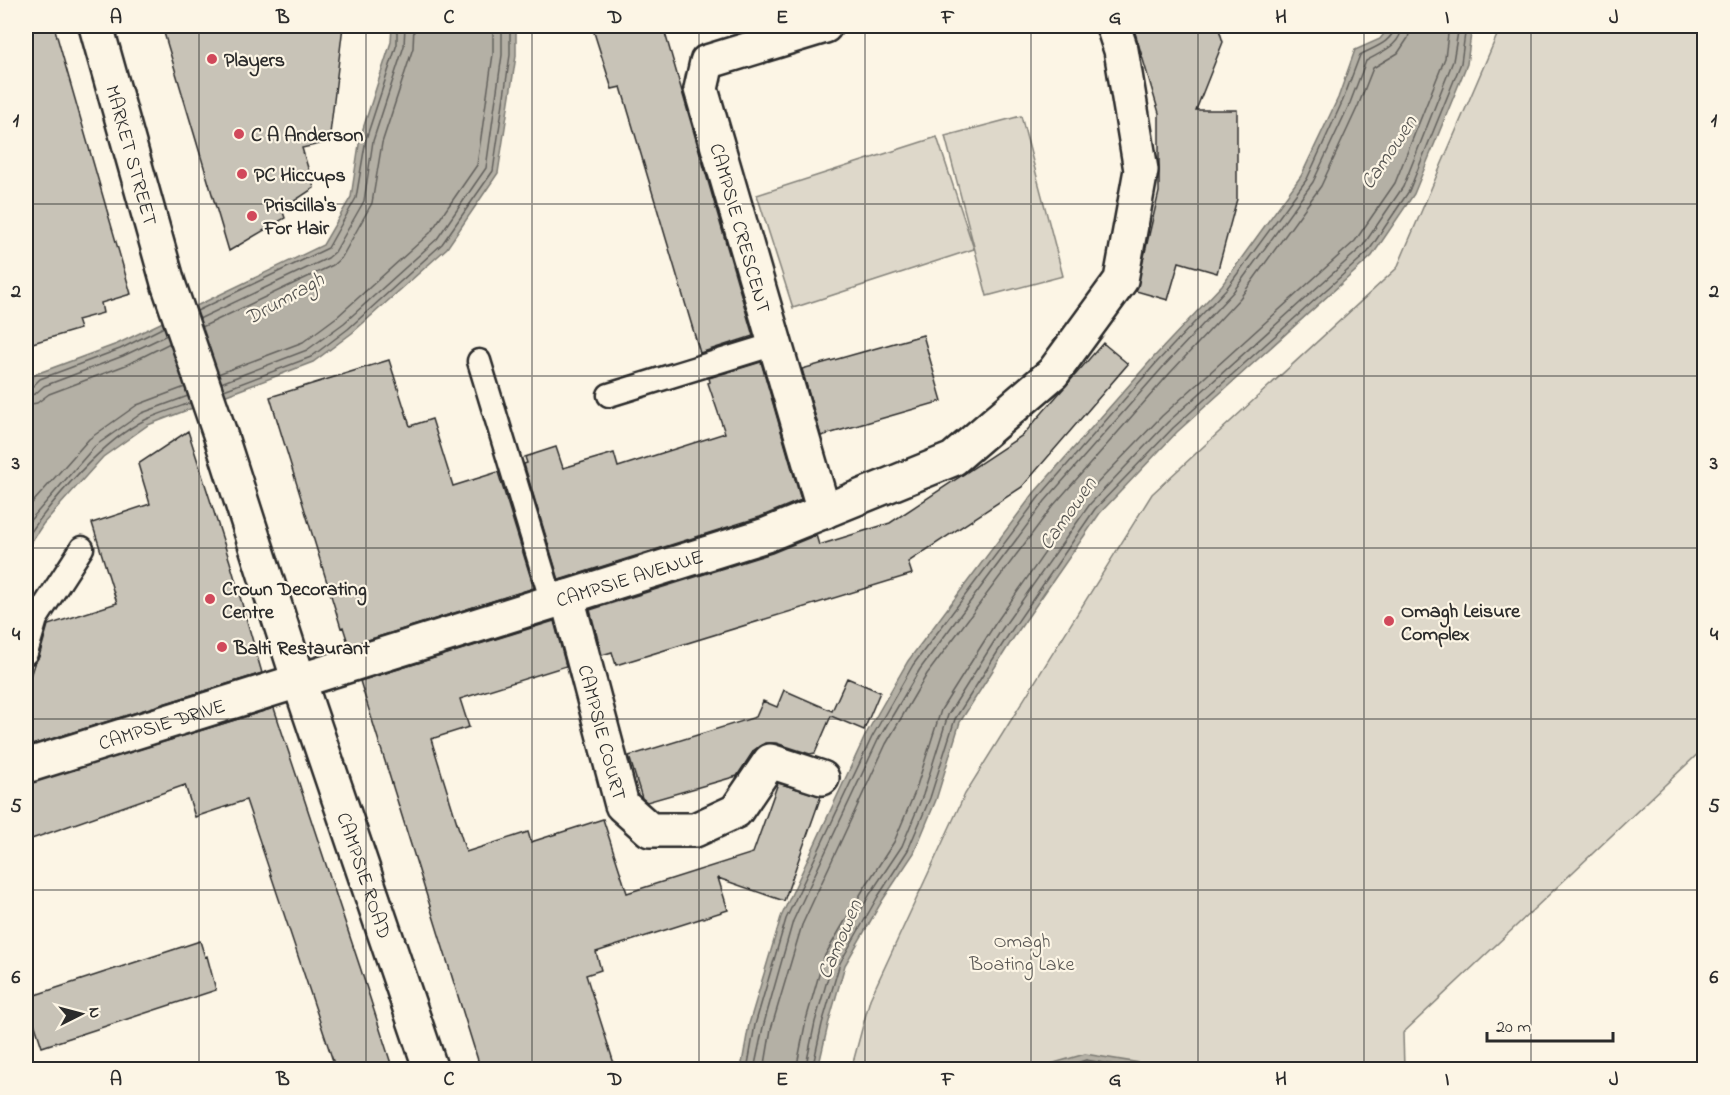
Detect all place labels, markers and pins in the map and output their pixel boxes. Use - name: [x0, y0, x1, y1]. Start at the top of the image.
- place label: Players: [224, 47, 285, 77]
- marker: Players: [205, 52, 219, 66]
- place label: C A Anderson: [251, 122, 363, 151]
- marker: C A Anderson: [232, 127, 246, 141]
- place label: PC Hiccups: [254, 162, 346, 191]
- marker: PC Hiccups: [235, 167, 249, 181]
- place label: Priscilla's For Hair: [263, 192, 337, 244]
- marker: Priscilla's For Hair: [245, 209, 259, 223]
- place label: Crown Decorating Centre: [222, 576, 367, 628]
- marker: Crown Decorating Centre: [203, 592, 217, 606]
- place label: Omagh Leisure Complex: [1401, 598, 1521, 650]
- marker: Omagh Leisure Complex: [1382, 614, 1396, 628]
- place label: Balti Restaurant: [233, 635, 370, 664]
- marker: Balti Restaurant: [215, 640, 229, 654]

